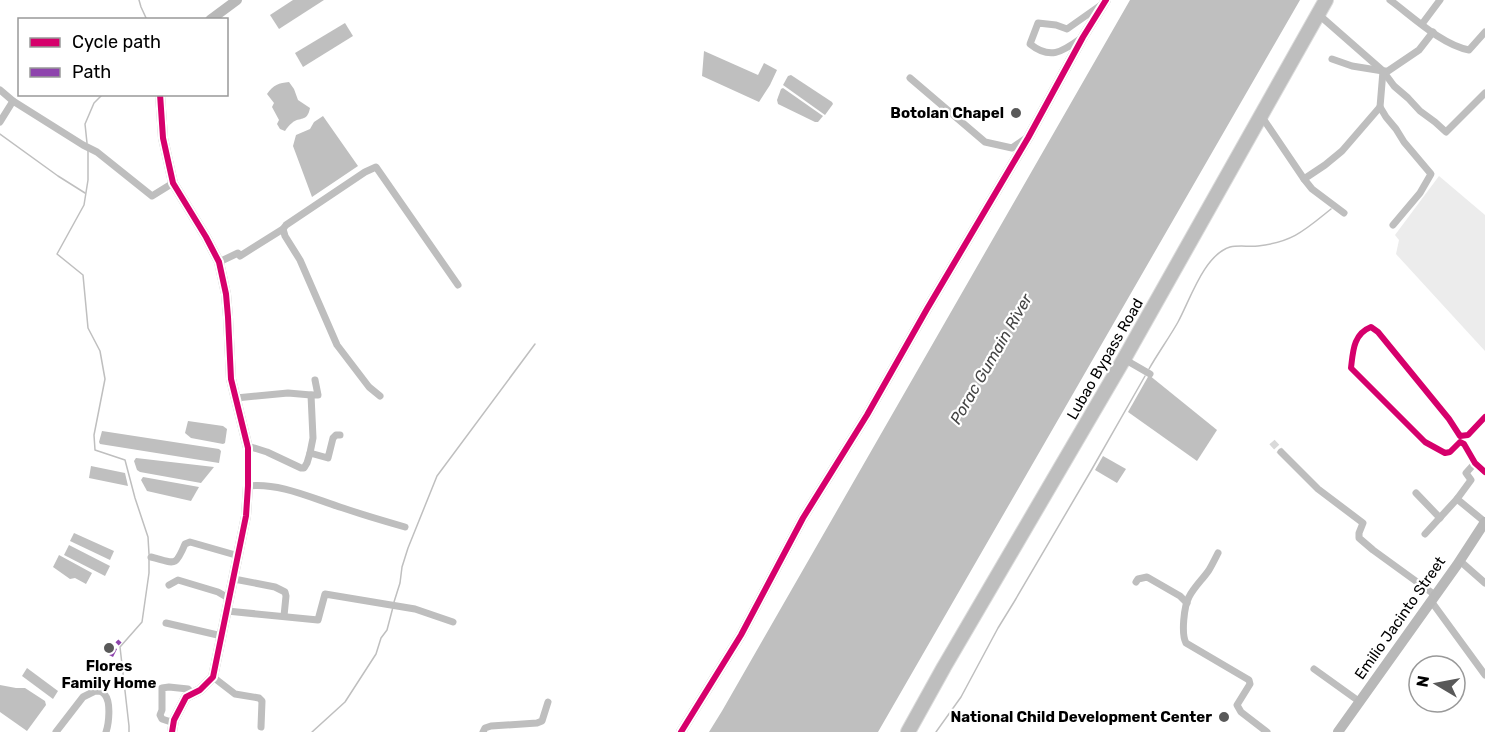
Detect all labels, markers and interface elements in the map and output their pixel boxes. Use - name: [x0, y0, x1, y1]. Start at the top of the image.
- legend: [18, 18, 228, 96]
- text: Cycle path: [72, 31, 161, 53]
- text: Path: [72, 61, 111, 83]
- place label: Botolan Chapel: [890, 104, 1004, 122]
- marker: Botolan Chapel: [1009, 106, 1023, 120]
- water label: Porac Gumain River: [946, 290, 1037, 428]
- street label: Lubao Bypass Road: [1063, 295, 1147, 423]
- street label: Emilio Jacinto Street: [1351, 553, 1449, 683]
- marker: Flores Family Home: [102, 641, 116, 655]
- north arrow: [1407, 654, 1467, 714]
- place label: Flores Family Home: [62, 657, 157, 692]
- text: N: [1412, 674, 1433, 689]
- place label: National Child Development Center: [951, 708, 1212, 726]
- marker: National Child Development Center: [1217, 710, 1231, 724]

